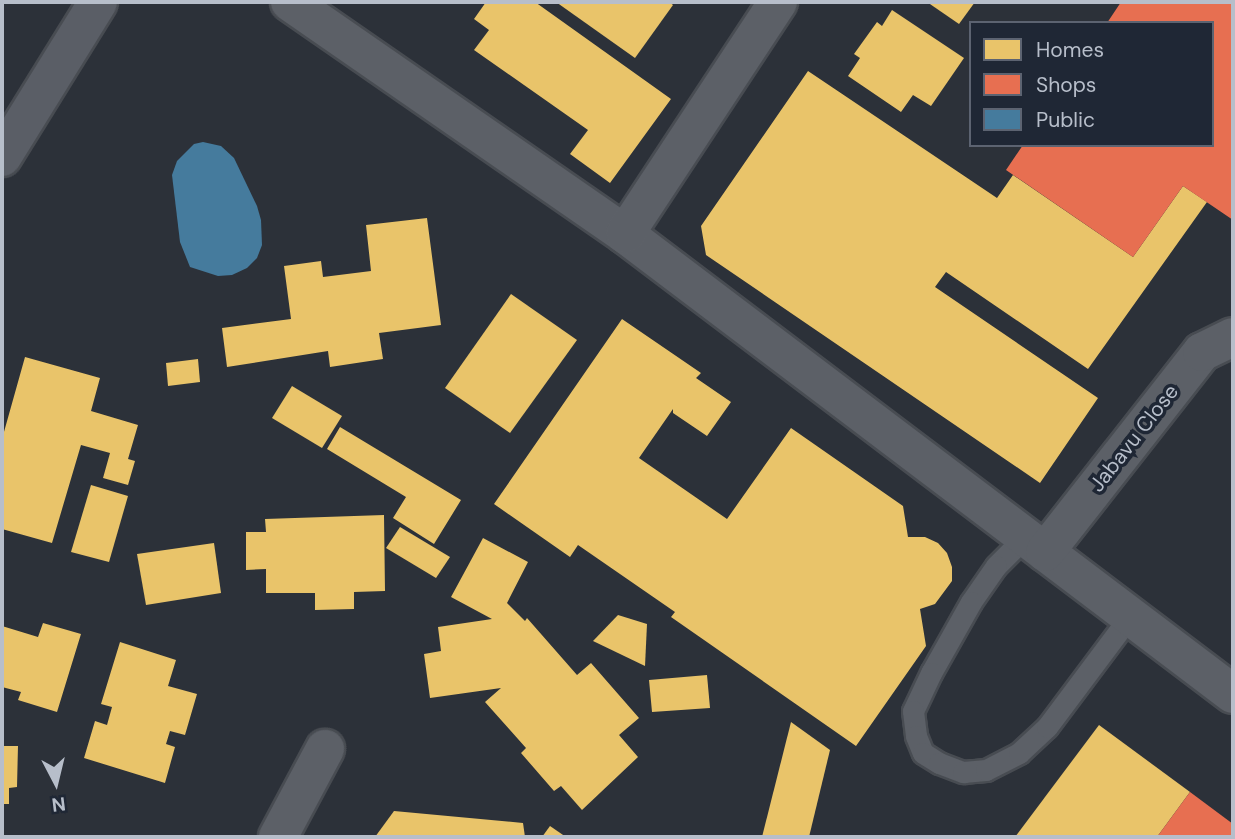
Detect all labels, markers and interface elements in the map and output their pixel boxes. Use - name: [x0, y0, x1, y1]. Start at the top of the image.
- legend: [969, 21, 1214, 147]
- text: Homes: [1036, 36, 1104, 64]
- text: Shops: [1036, 71, 1096, 99]
- text: Public: [1036, 106, 1095, 134]
- street label: Jabavu Close: [1084, 379, 1184, 497]
- north arrow: [21, 748, 91, 818]
- text: N: [50, 791, 67, 818]

